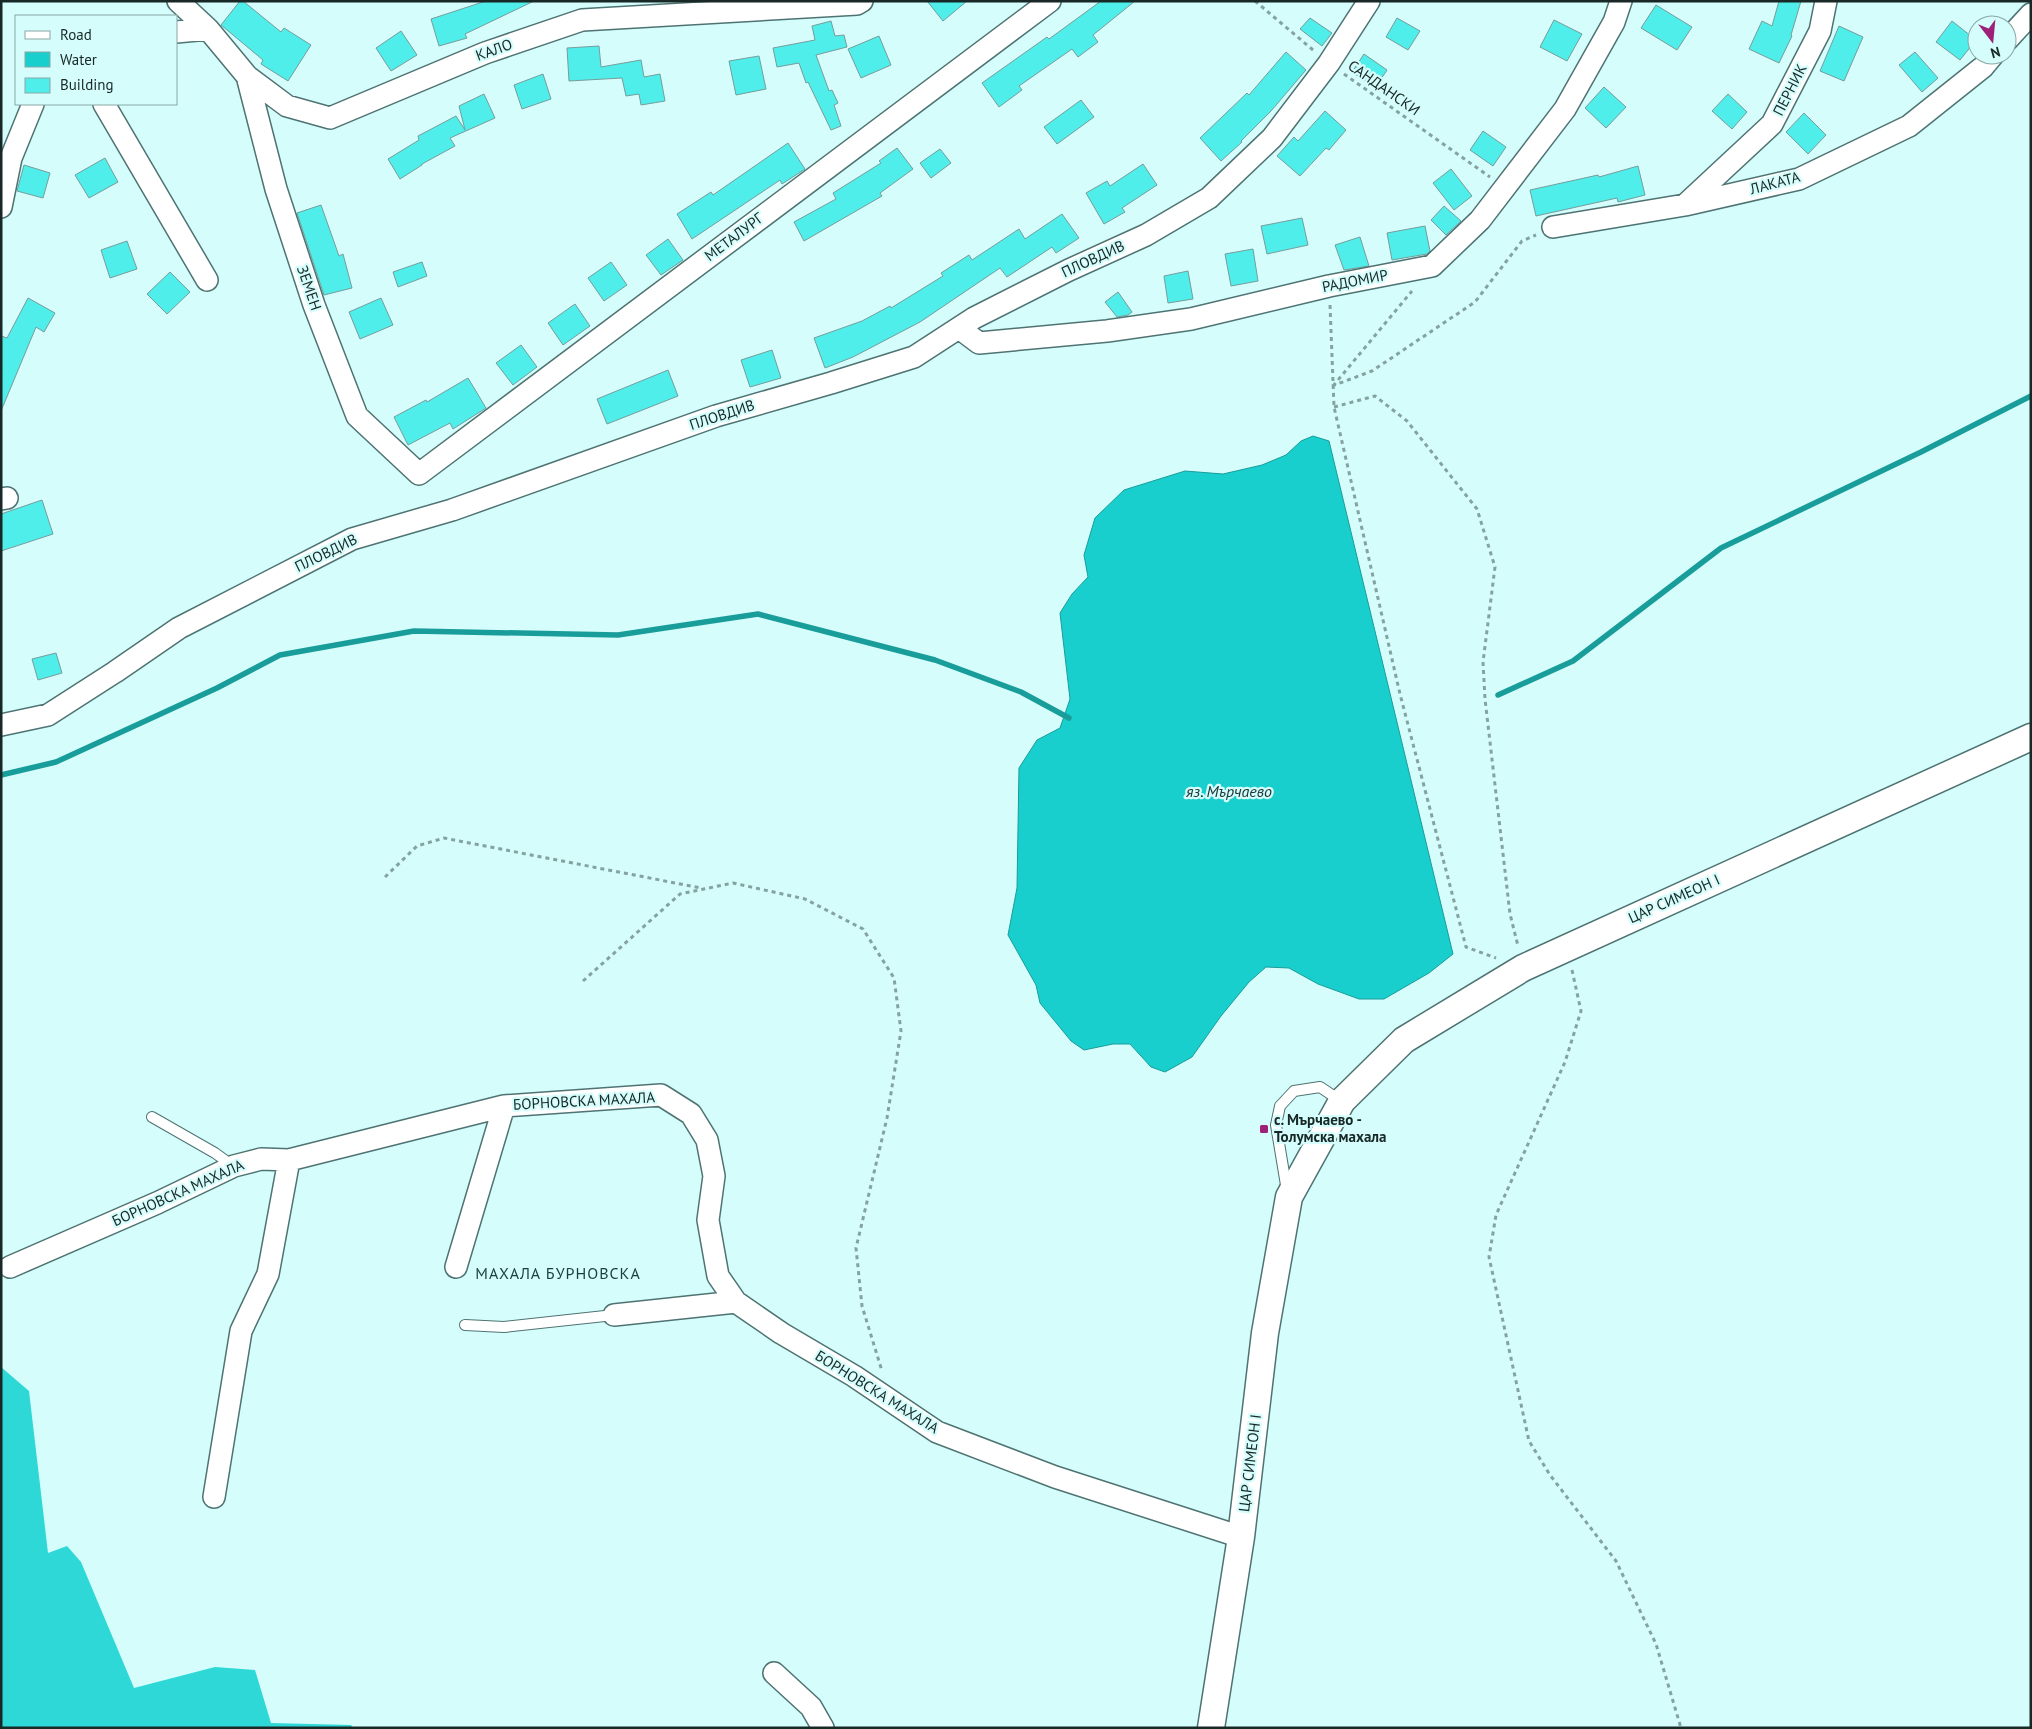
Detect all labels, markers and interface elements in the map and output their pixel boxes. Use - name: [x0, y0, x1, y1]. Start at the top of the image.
- legend: [15, 15, 178, 105]
- north arrow: [1967, 15, 2017, 65]
- text: Road: [60, 25, 92, 44]
- street label: КАЛО: [473, 34, 515, 65]
- text: N: [1989, 43, 2002, 62]
- text: Water: [60, 50, 97, 69]
- street label: САНДАНСКИ: [1345, 56, 1424, 119]
- street label: ПЕРНИК: [1768, 61, 1811, 119]
- text: Building: [60, 75, 114, 94]
- street label: ЛАКАТА: [1747, 167, 1802, 199]
- street label: МЕТАЛУРГ: [701, 208, 767, 265]
- street label: ПЛОВДИВ: [1058, 236, 1127, 281]
- street label: ЗЕМЕН: [293, 263, 326, 313]
- street label: РАДОМИР: [1320, 265, 1389, 296]
- street label: ПЛОВДИВ: [687, 395, 757, 434]
- street label: ПЛОВДИВ: [291, 529, 360, 576]
- water label: яз. Мърчаево: [1185, 781, 1272, 801]
- street label: ЦАР СИМЕОН I: [1625, 870, 1723, 927]
- street label: БОРНОВСКА МАХАЛА: [513, 1087, 656, 1114]
- place label: с. Мърчаево - Толумска махала: [1274, 1110, 1387, 1146]
- marker: с. Мърчаево - Толумска махала: [1258, 1123, 1270, 1135]
- street label: БОРНОВСКА МАХАЛА: [109, 1155, 247, 1230]
- district label: МАХАЛА БУРНОВСКА: [475, 1263, 641, 1283]
- street label: БОРНОВСКА МАХАЛА: [812, 1346, 943, 1437]
- street label: ЦАР СИМЕОН I: [1234, 1413, 1265, 1513]

